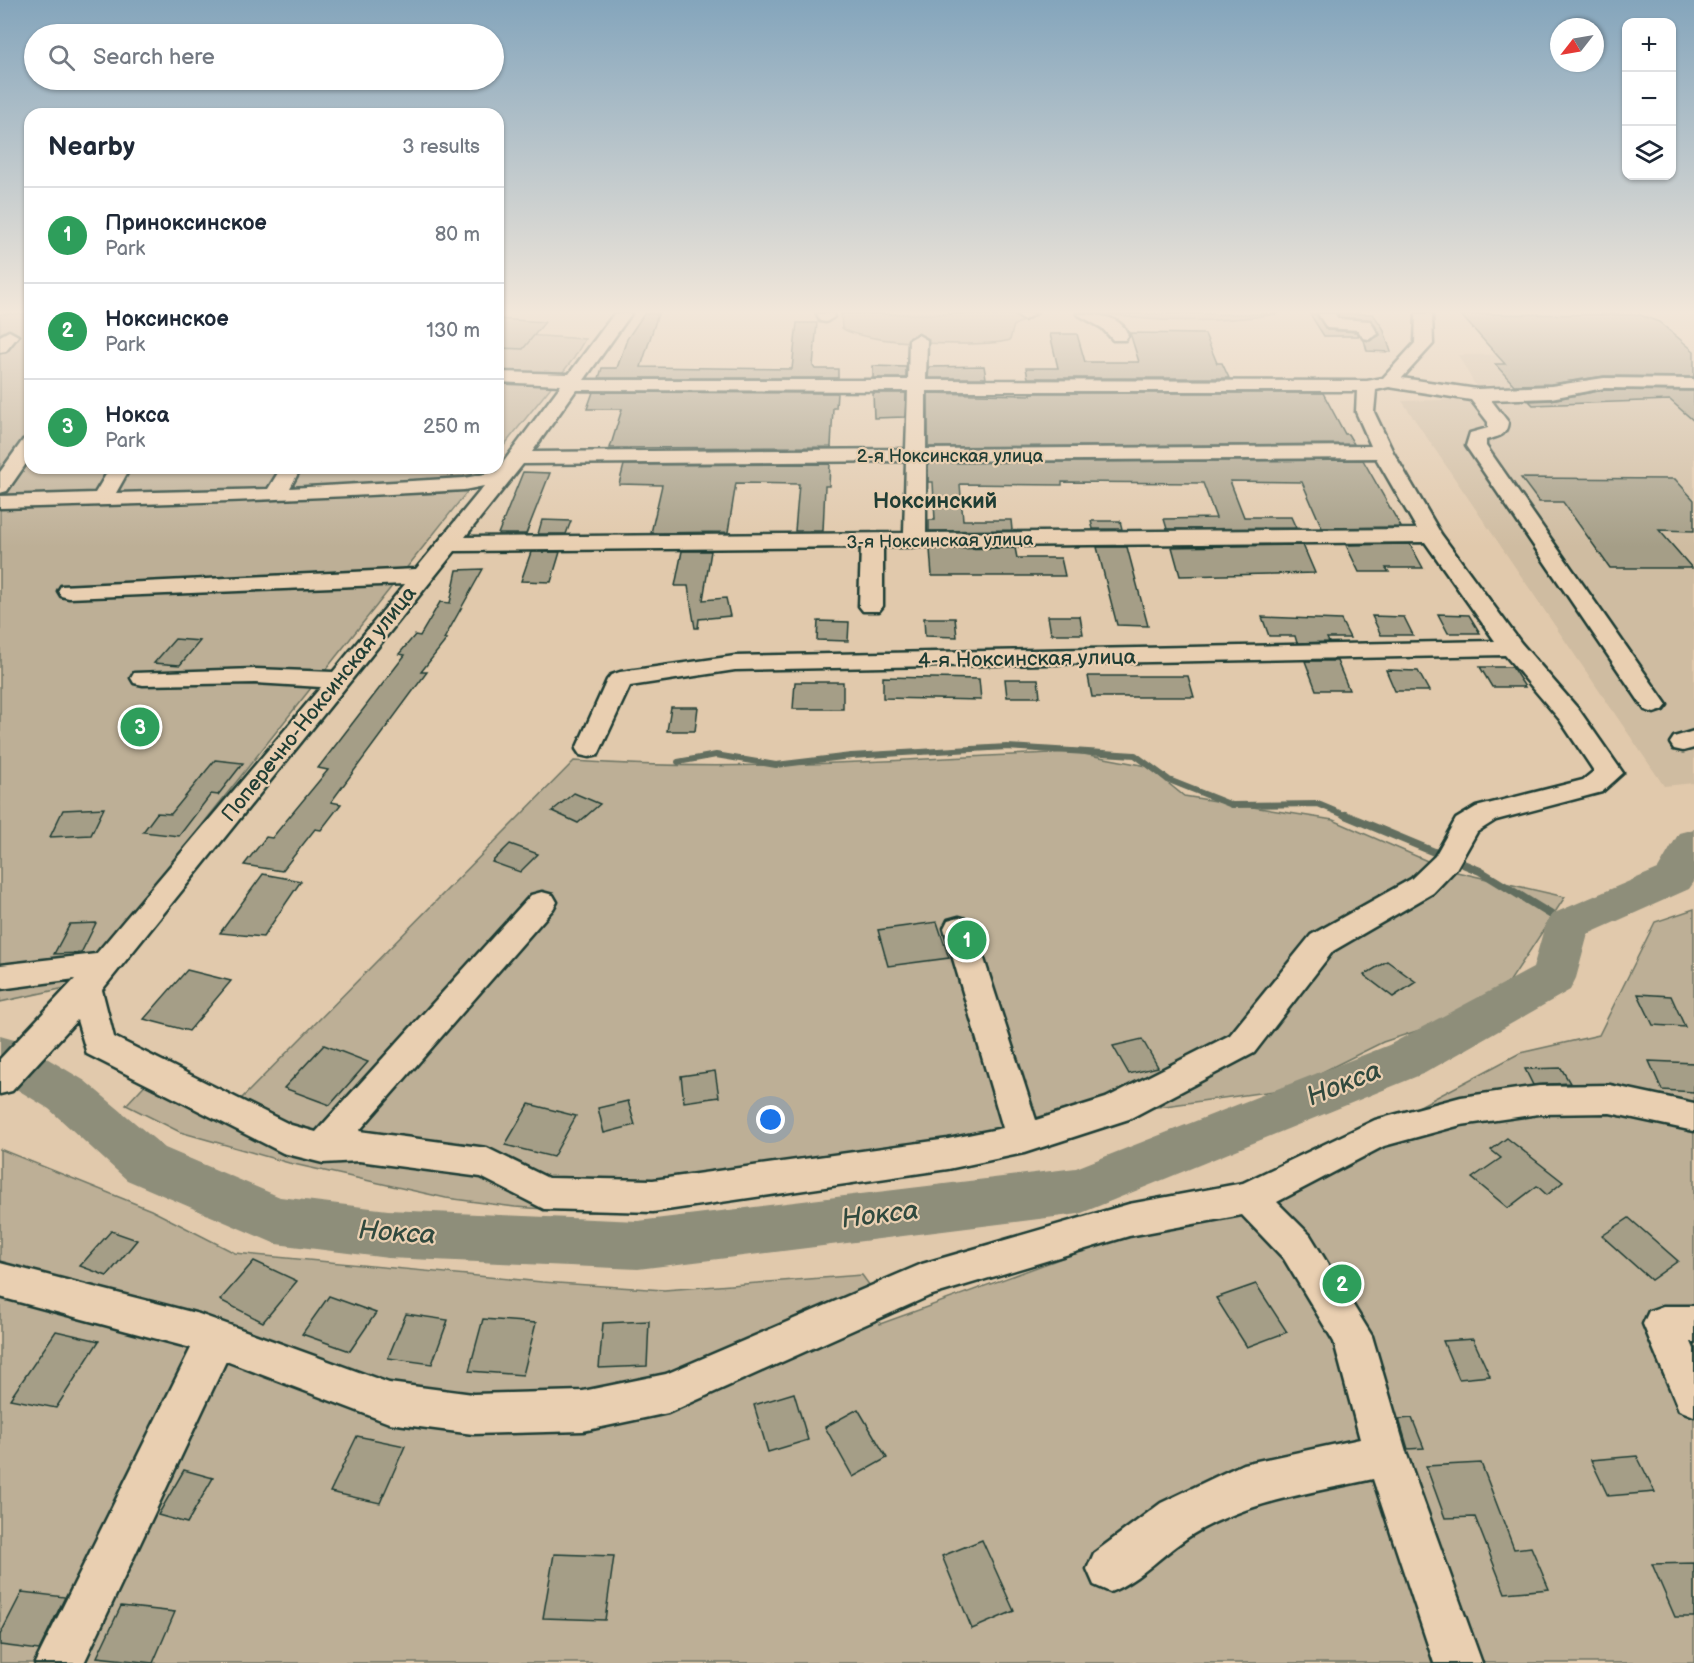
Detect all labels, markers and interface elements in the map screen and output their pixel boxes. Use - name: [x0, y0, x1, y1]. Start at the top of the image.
- north arrow: [1550, 18, 1604, 72]
- map controls: [1622, 18, 1676, 180]
- button: +: [1622, 18, 1676, 72]
- search box: [24, 24, 504, 90]
- icon: search: [45, 41, 78, 74]
- text: Search here: [93, 44, 215, 71]
- button: −: [1622, 72, 1676, 126]
- button: layers: [1622, 126, 1676, 180]
- text: Nearby: [48, 132, 135, 163]
- text: 3 results: [402, 135, 480, 159]
- text: Приноксинское: [105, 210, 267, 237]
- text: 1: [63, 223, 72, 247]
- text: 80 m: [435, 223, 480, 247]
- text: Park: [105, 237, 145, 261]
- text: Ноксинское: [105, 306, 229, 333]
- text: 2: [62, 319, 73, 343]
- text: 130 m: [426, 319, 480, 343]
- text: Park: [105, 333, 145, 357]
- text: Нокса: [105, 402, 169, 429]
- text: 3: [62, 415, 73, 439]
- text: 250 m: [423, 415, 480, 439]
- text: Park: [105, 429, 145, 453]
- street label: 2-я Ноксинская улица: [857, 446, 1044, 467]
- district label: Ноксинский: [873, 488, 997, 515]
- street label: 3-я Ноксинская улица: [846, 529, 1034, 553]
- street label: Поперечно-Ноксинская улица: [216, 581, 422, 827]
- street label: 4-я Ноксинская улица: [918, 645, 1137, 673]
- pin: 3: [120, 704, 160, 750]
- pin: 1: [948, 918, 986, 962]
- water label: Нокса: [1302, 1055, 1386, 1113]
- your location: [756, 1105, 785, 1134]
- water label: Нокса: [839, 1194, 921, 1236]
- water label: Нокса: [357, 1214, 437, 1252]
- pin: 2: [1322, 1262, 1362, 1306]

